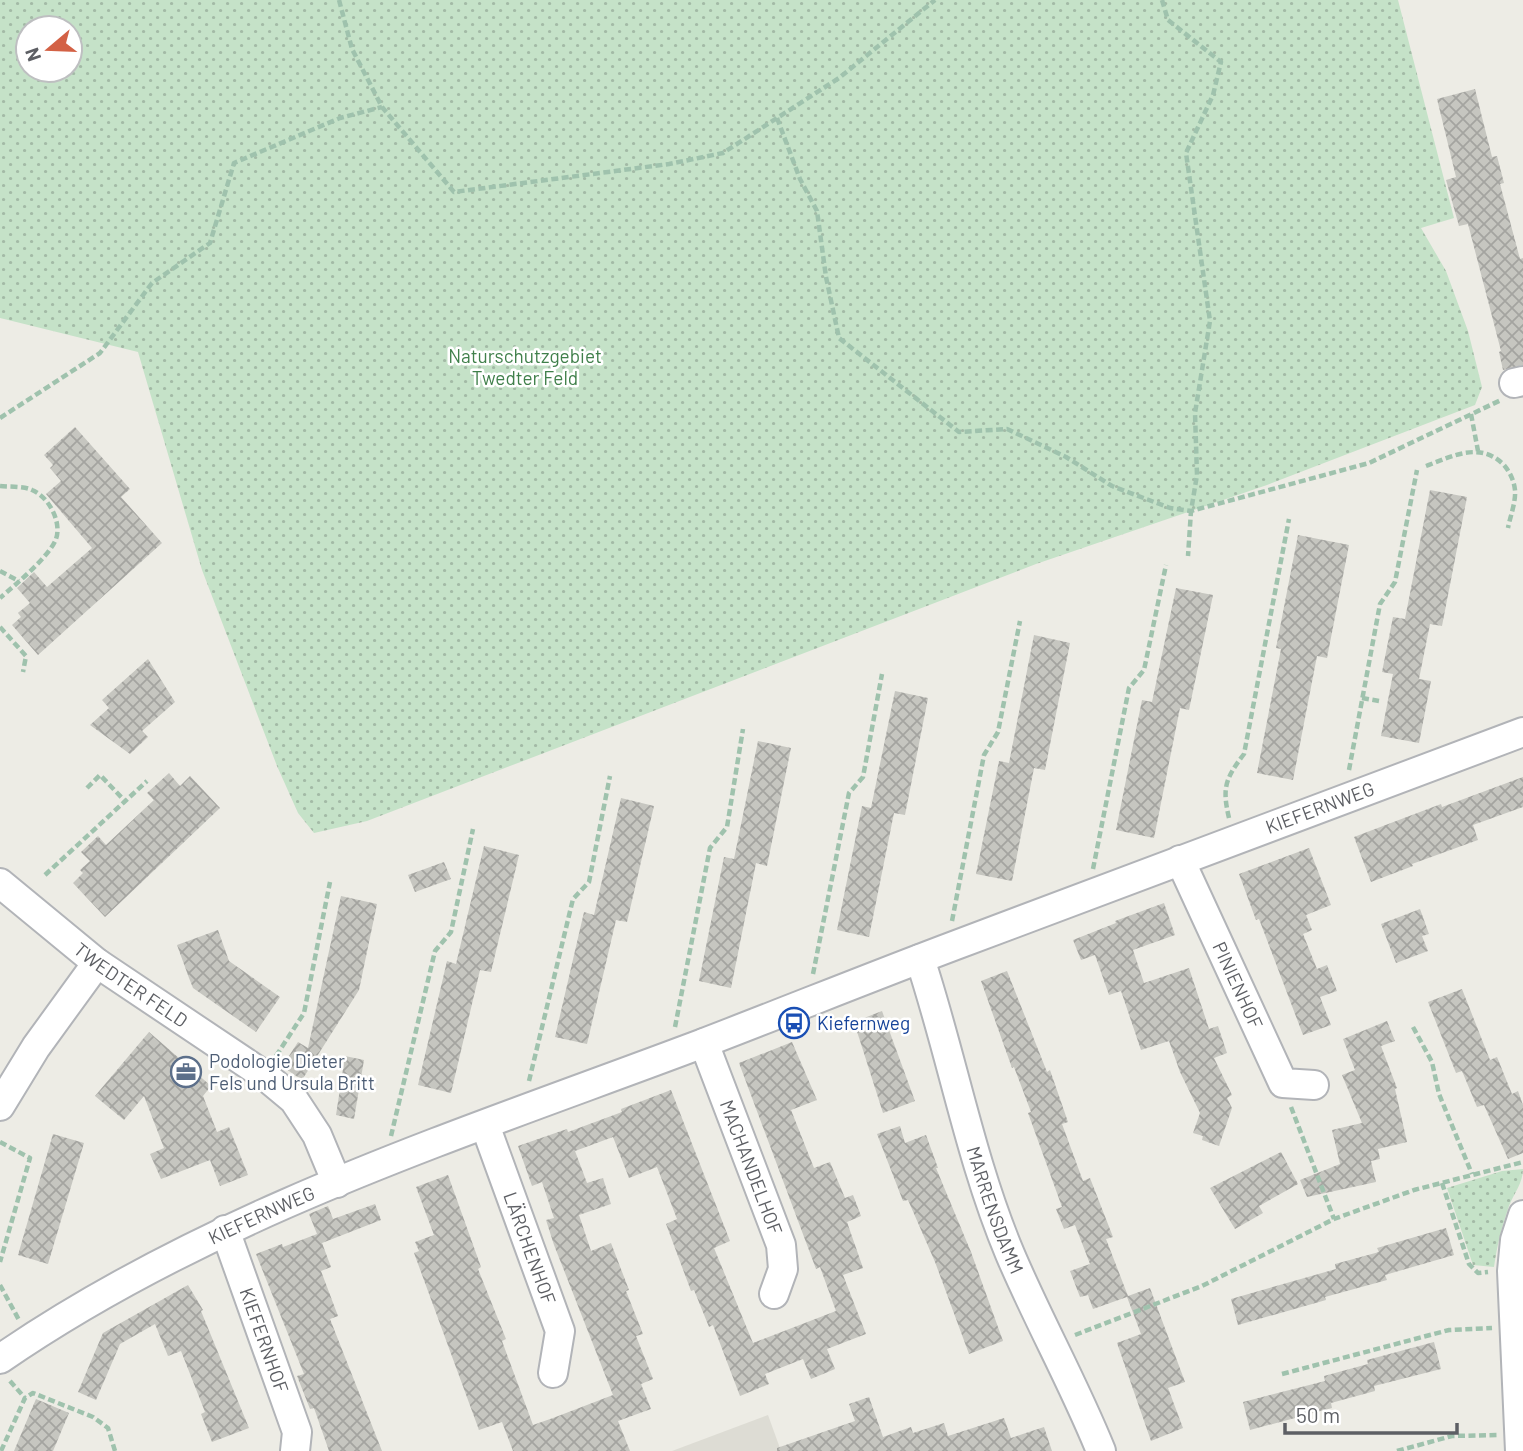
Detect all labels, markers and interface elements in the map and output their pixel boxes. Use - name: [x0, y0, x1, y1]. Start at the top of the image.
- north arrow: [14, 14, 84, 84]
- text: N: [20, 45, 45, 64]
- park label: Naturschutzgebiet Twedter Feld: [448, 344, 602, 389]
- street label: KIEFERNWEG: [1262, 776, 1377, 838]
- street label: TWEDTER FELD: [70, 937, 192, 1032]
- street label: PINIENHOF: [1208, 938, 1268, 1032]
- bus stop icon: Kiefernweg: [777, 1006, 811, 1040]
- place label: Kiefernweg: [817, 1011, 910, 1034]
- place label: Podologie Dieter Fels und Ursula Britt: [209, 1049, 375, 1094]
- office icon: Podologie Dieter Fels und Ursula Britt: [169, 1055, 203, 1089]
- street label: MACHANDELHOF: [716, 1097, 788, 1238]
- street label: MARRENSDAMM: [962, 1143, 1029, 1277]
- street label: KIEFERNWEG: [204, 1181, 318, 1249]
- street label: LÄRCHENHOF: [499, 1188, 561, 1308]
- street label: KIEFERNHOF: [235, 1284, 294, 1396]
- scale bar: [1285, 1392, 1456, 1436]
- text: 50 m: [1296, 1402, 1340, 1427]

